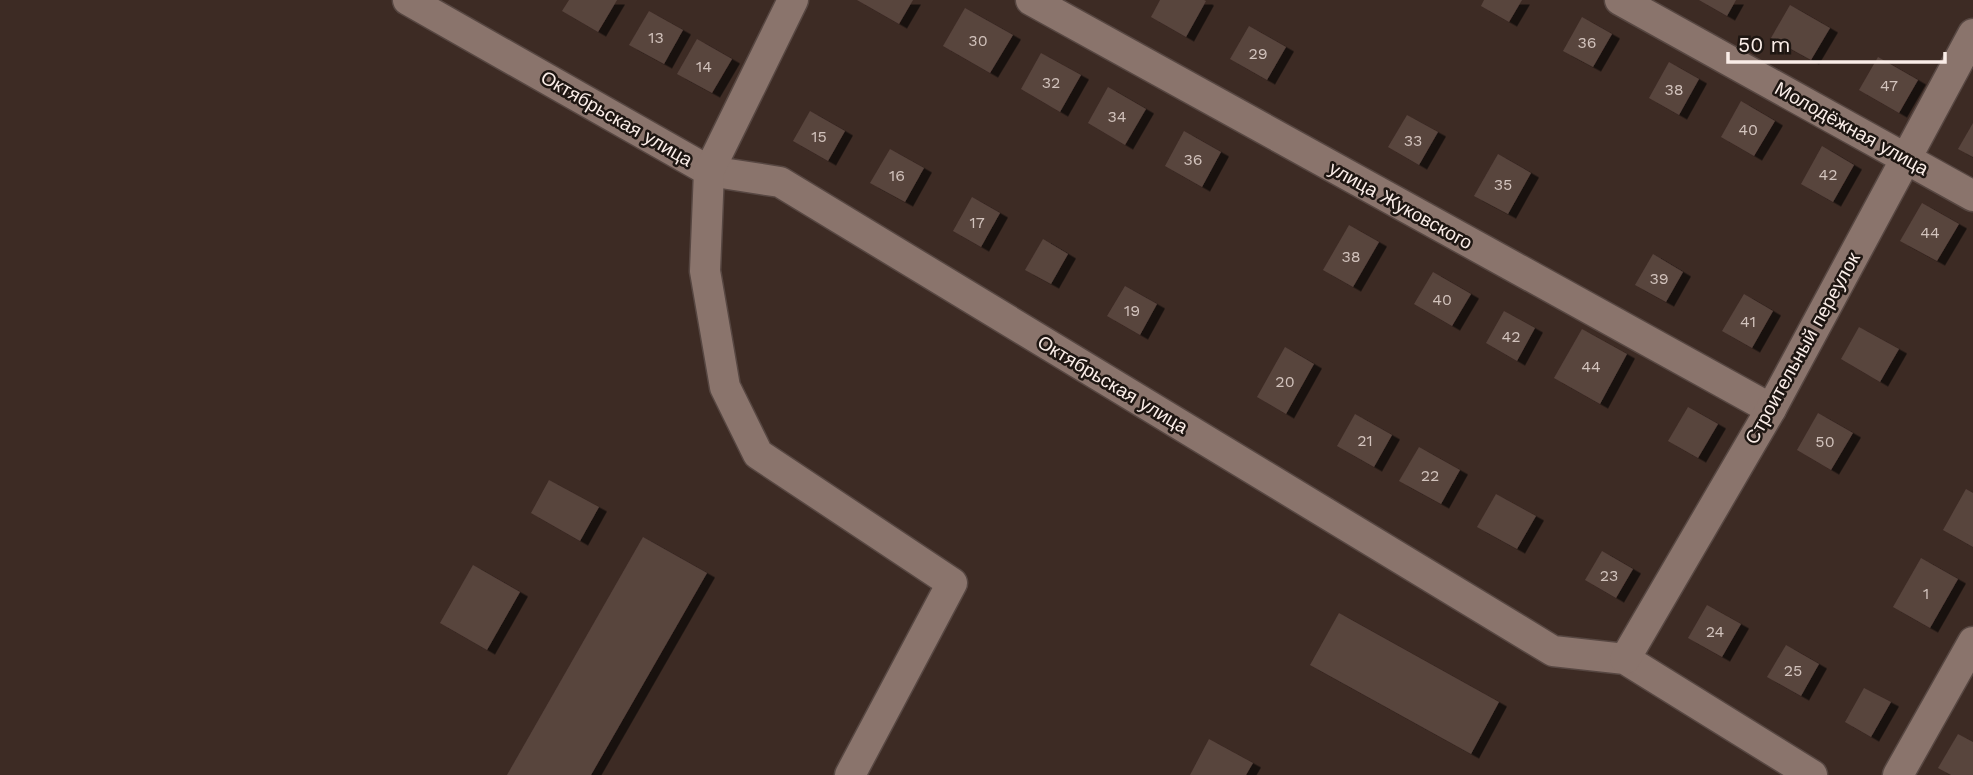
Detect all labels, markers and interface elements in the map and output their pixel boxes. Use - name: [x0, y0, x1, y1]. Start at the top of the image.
- scale bar: [1728, 21, 1945, 65]
- house number: 13: [648, 28, 664, 47]
- house number: 30: [968, 31, 988, 50]
- text: 50 m: [1738, 32, 1790, 57]
- house number: 36: [1577, 33, 1597, 52]
- house number: 29: [1248, 44, 1268, 63]
- house number: 14: [696, 57, 712, 76]
- street label: Октябрьская улица: [537, 66, 697, 171]
- house number: 32: [1042, 73, 1060, 92]
- house number: 47: [1880, 76, 1898, 95]
- street label: Молодёжная улица: [1771, 77, 1933, 180]
- house number: 38: [1664, 80, 1684, 99]
- house number: 34: [1107, 107, 1127, 126]
- house number: 40: [1738, 120, 1758, 139]
- house number: 15: [811, 127, 827, 146]
- house number: 33: [1404, 131, 1422, 150]
- house number: 36: [1183, 150, 1203, 169]
- street label: улица Жуковского: [1325, 157, 1476, 254]
- house number: 42: [1818, 165, 1838, 184]
- house number: 16: [889, 166, 905, 185]
- house number: 35: [1494, 175, 1512, 194]
- house number: 17: [969, 213, 985, 232]
- house number: 44: [1920, 223, 1940, 242]
- house number: 38: [1341, 247, 1361, 266]
- street label: Строительный переулок: [1740, 248, 1865, 448]
- house number: 39: [1649, 269, 1669, 288]
- house number: 40: [1432, 290, 1452, 309]
- house number: 19: [1124, 301, 1140, 320]
- house number: 41: [1740, 312, 1756, 331]
- house number: 42: [1501, 327, 1521, 346]
- street label: Октябрьская улица: [1033, 330, 1193, 439]
- house number: 44: [1581, 357, 1601, 376]
- house number: 20: [1275, 372, 1295, 391]
- house number: 21: [1357, 431, 1373, 450]
- house number: 50: [1815, 432, 1835, 451]
- house number: 22: [1421, 466, 1439, 485]
- house number: 23: [1600, 566, 1618, 585]
- house number: 1: [1923, 584, 1929, 603]
- house number: 24: [1706, 622, 1725, 641]
- house number: 25: [1784, 661, 1802, 680]

